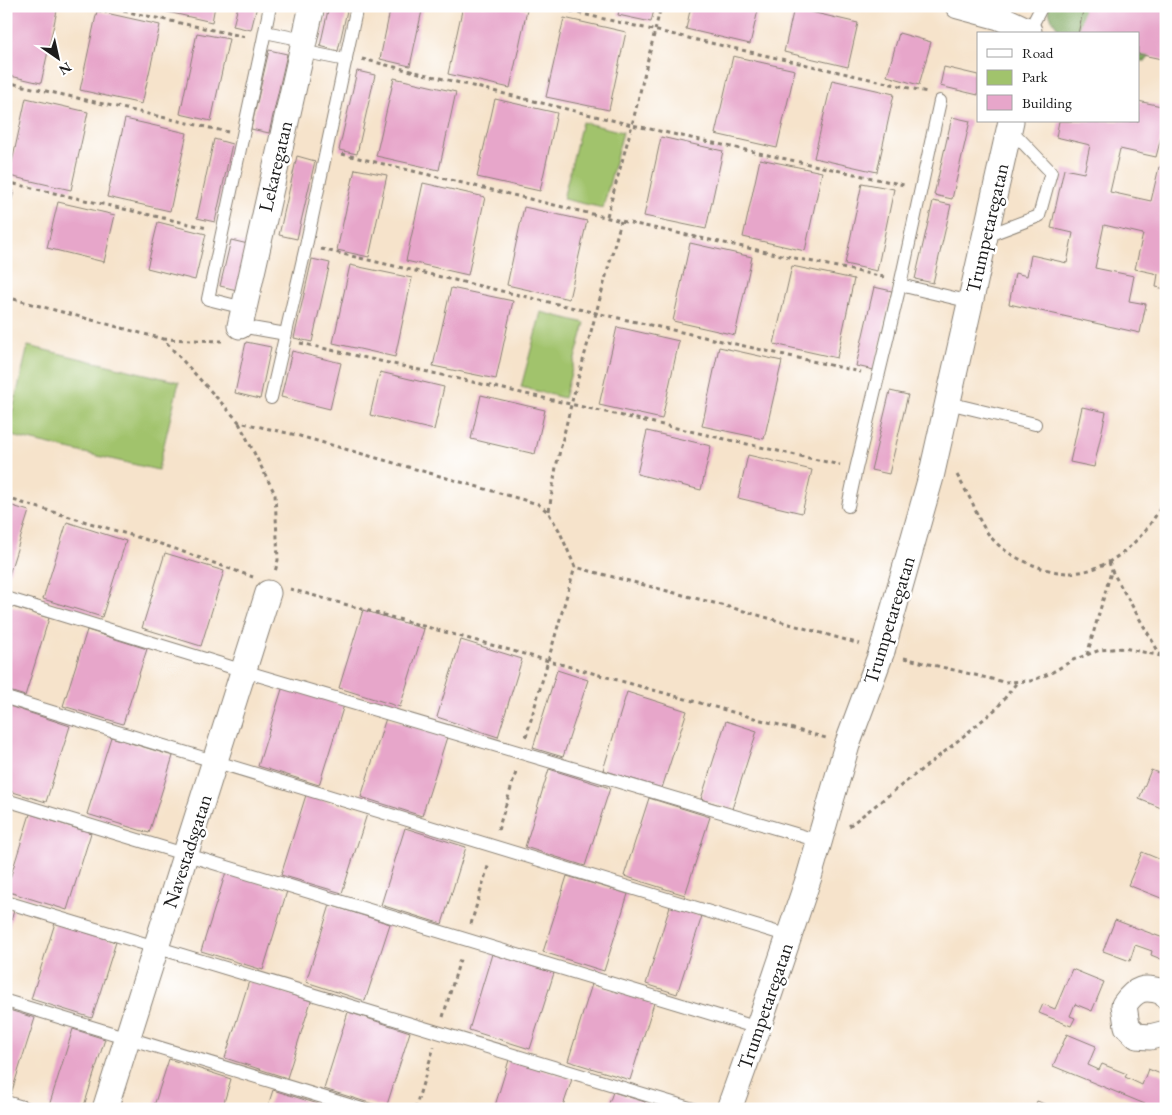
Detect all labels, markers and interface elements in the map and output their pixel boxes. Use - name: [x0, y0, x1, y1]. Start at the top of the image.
- north arrow: [32, 32, 82, 82]
- legend: [977, 32, 1140, 122]
- text: Road: [1022, 43, 1054, 62]
- text: N: [55, 58, 75, 80]
- text: Park: [1022, 67, 1049, 86]
- text: Building: [1022, 93, 1072, 112]
- street label: Lekaregatan: [252, 117, 298, 214]
- street label: Trumpetaregatan: [959, 160, 1015, 296]
- street label: Trumpetaregatan: [857, 552, 921, 687]
- street label: Navestadsgatan: [156, 790, 218, 911]
- street label: Trumpetaregatan: [731, 939, 799, 1073]

